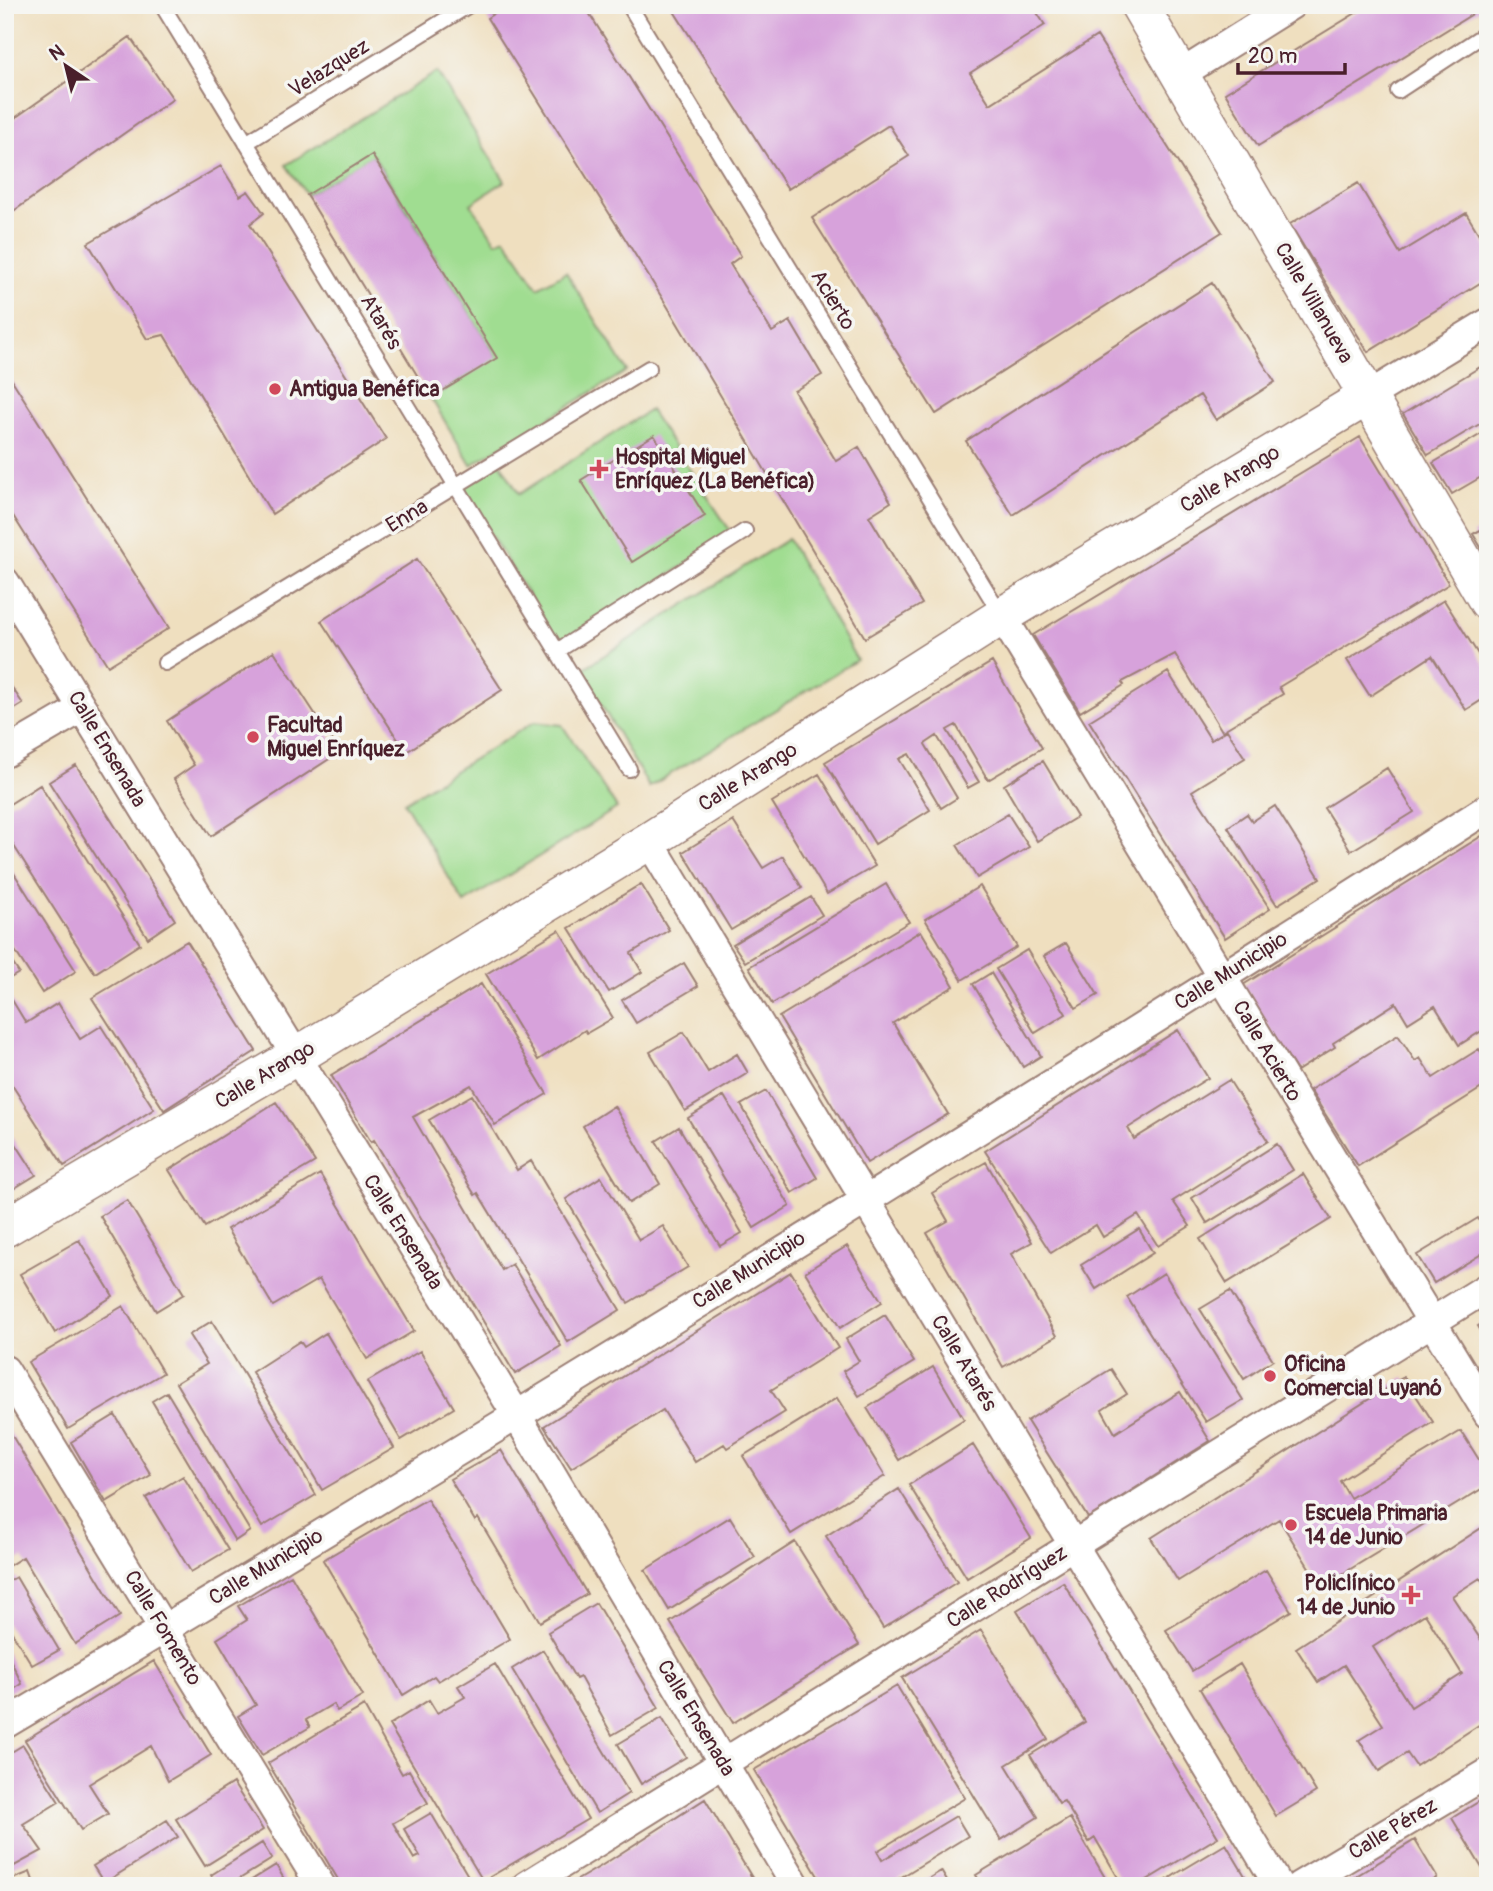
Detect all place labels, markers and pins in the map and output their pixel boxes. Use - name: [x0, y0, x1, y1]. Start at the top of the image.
- place label: Antigua Benéfica: [289, 376, 440, 403]
- marker: Antigua Benéfica: [267, 381, 283, 397]
- place label: Hospital Miguel Enríquez (La Benéfica): [615, 444, 815, 495]
- marker: Hospital Miguel Enríquez (La Benéfica): [589, 459, 609, 479]
- place label: Facultad Miguel Enríquez: [267, 712, 405, 763]
- marker: Facultad Miguel Enríquez: [245, 729, 261, 745]
- place label: Oficina Comercial Luyanó: [1284, 1351, 1442, 1402]
- marker: Oficina Comercial Luyanó: [1262, 1368, 1278, 1384]
- place label: Escuela Primaria 14 de Junio: [1305, 1500, 1448, 1551]
- marker: Escuela Primaria 14 de Junio: [1283, 1517, 1299, 1533]
- place label: Policlínico 14 de Junio: [1297, 1570, 1396, 1621]
- marker: Policlínico 14 de Junio: [1401, 1585, 1421, 1605]

